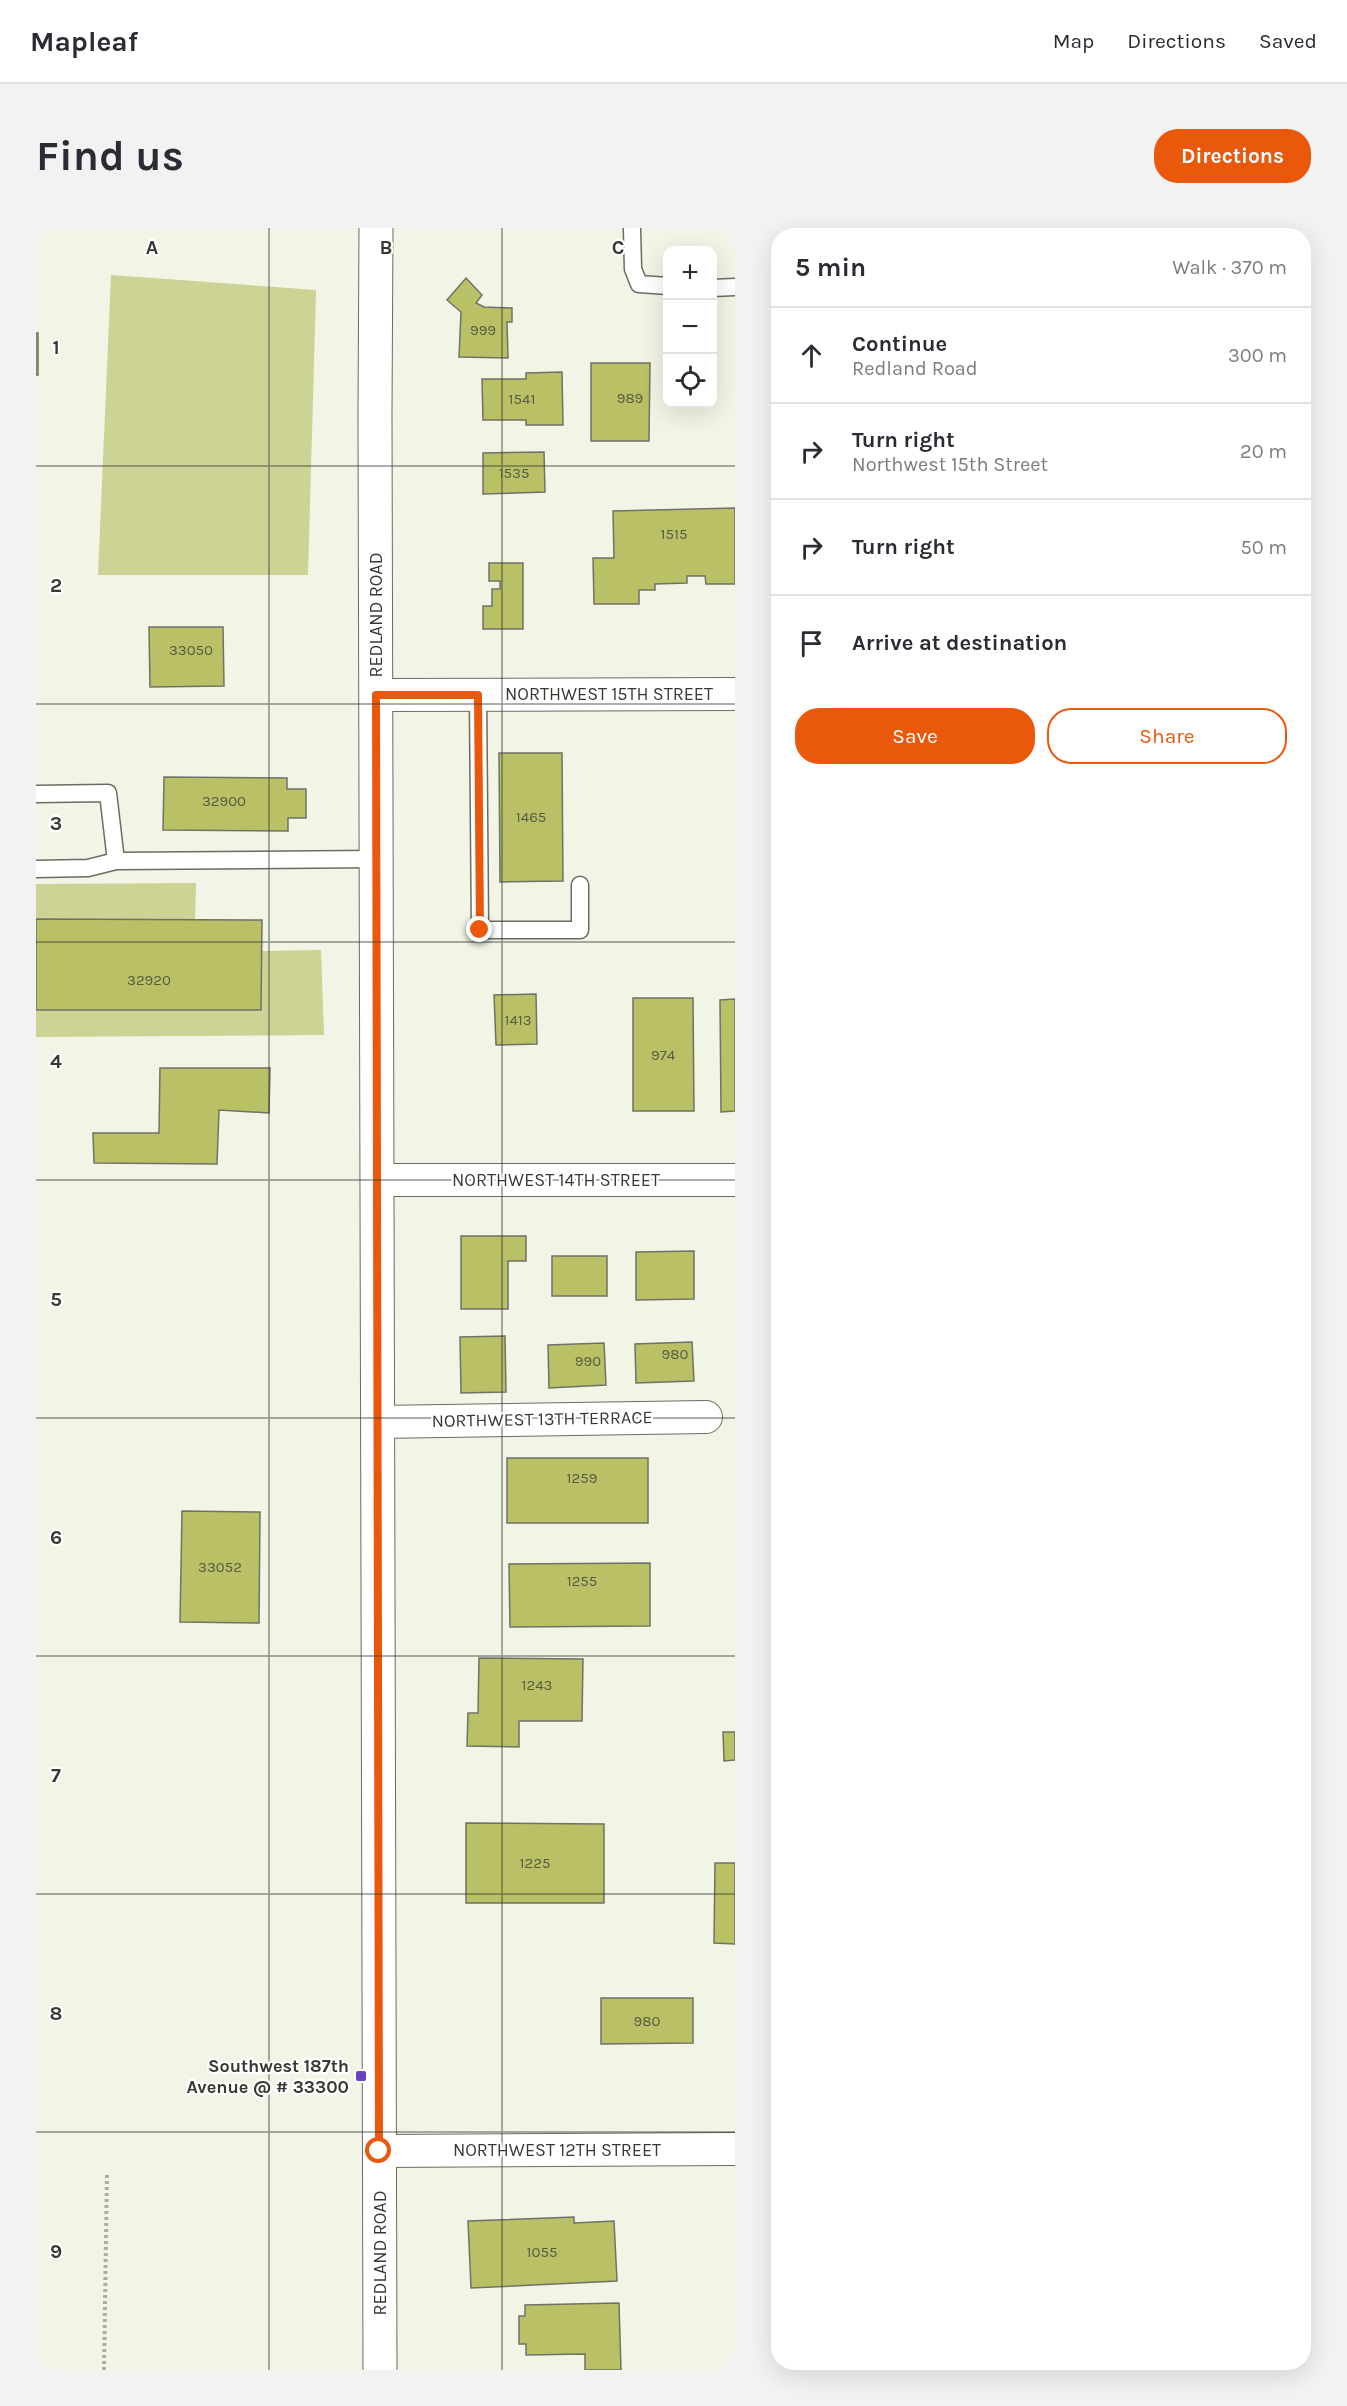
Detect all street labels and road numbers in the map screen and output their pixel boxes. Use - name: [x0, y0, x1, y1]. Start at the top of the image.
- street label: REDLAND ROAD: [365, 552, 387, 678]
- street label: NORTHWEST 15TH STREET: [505, 683, 713, 705]
- street label: NORTHWEST 14TH STREET: [452, 1169, 660, 1191]
- street label: NORTHWEST 13TH TERRACE: [431, 1406, 653, 1432]
- street label: NORTHWEST 12TH STREET: [453, 2139, 661, 2161]
- street label: REDLAND ROAD: [369, 2190, 391, 2316]

